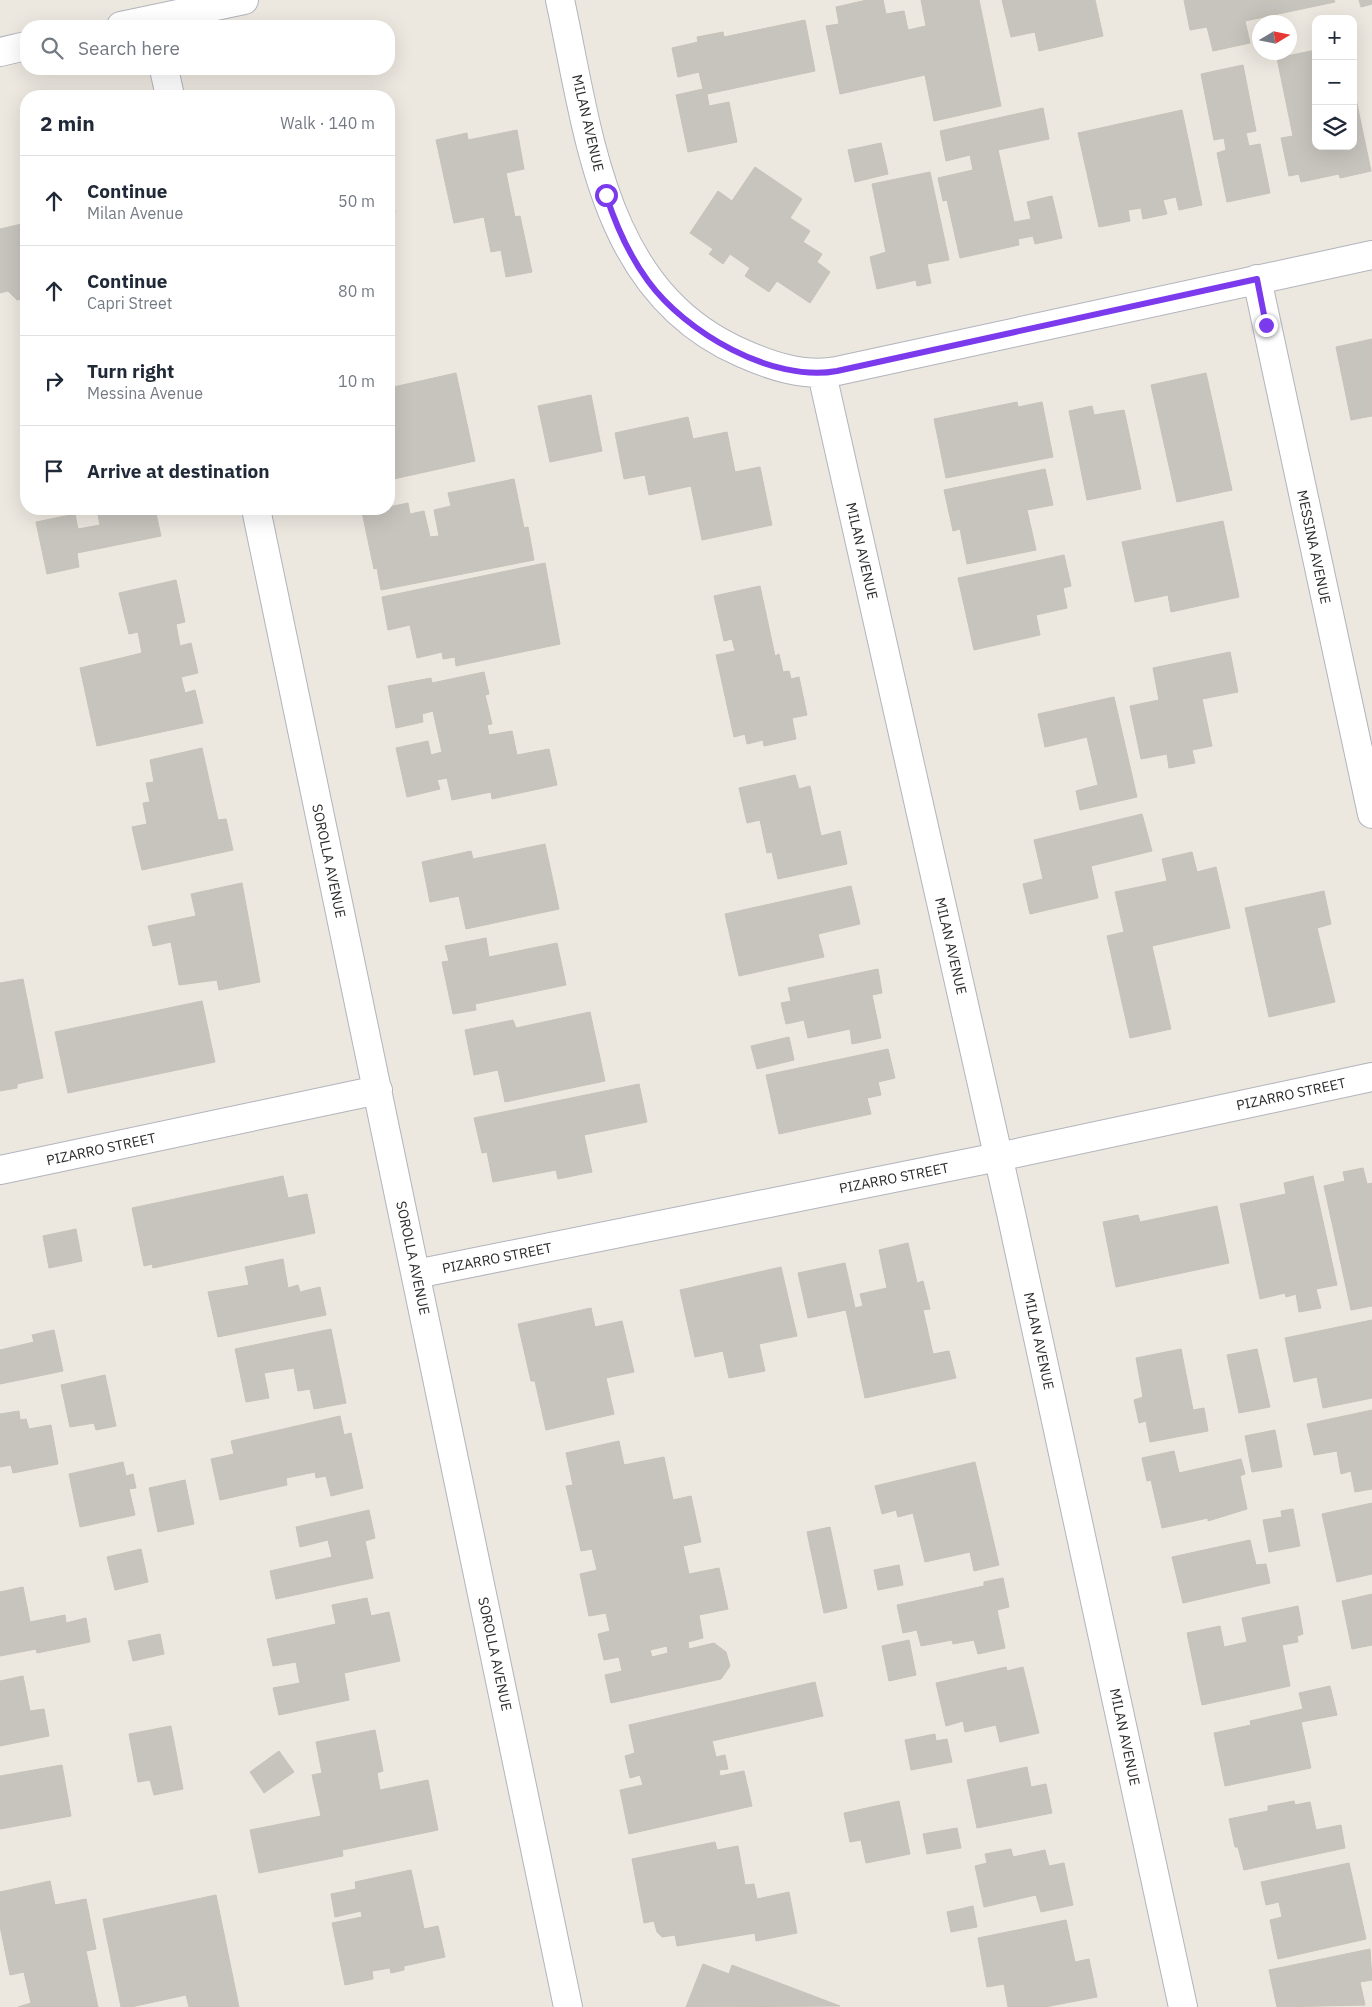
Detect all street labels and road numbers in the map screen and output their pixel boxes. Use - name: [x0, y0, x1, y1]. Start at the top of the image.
- street label: MILAN AVENUE: [568, 73, 608, 173]
- street label: MESSINA AVENUE: [1293, 488, 1335, 606]
- street label: MILAN AVENUE: [842, 501, 882, 601]
- street label: SOROLLA AVENUE: [308, 802, 350, 920]
- street label: MILAN AVENUE: [931, 896, 971, 996]
- street label: PIZARRO STREET: [1235, 1074, 1347, 1114]
- street label: PIZARRO STREET: [45, 1129, 157, 1169]
- street label: PIZARRO STREET: [838, 1159, 950, 1197]
- street label: SOROLLA AVENUE: [392, 1199, 434, 1317]
- street label: PIZARRO STREET: [441, 1239, 553, 1277]
- street label: MILAN AVENUE: [1020, 1291, 1058, 1391]
- street label: SOROLLA AVENUE: [474, 1595, 516, 1713]
- street label: MILAN AVENUE: [1106, 1687, 1144, 1787]

